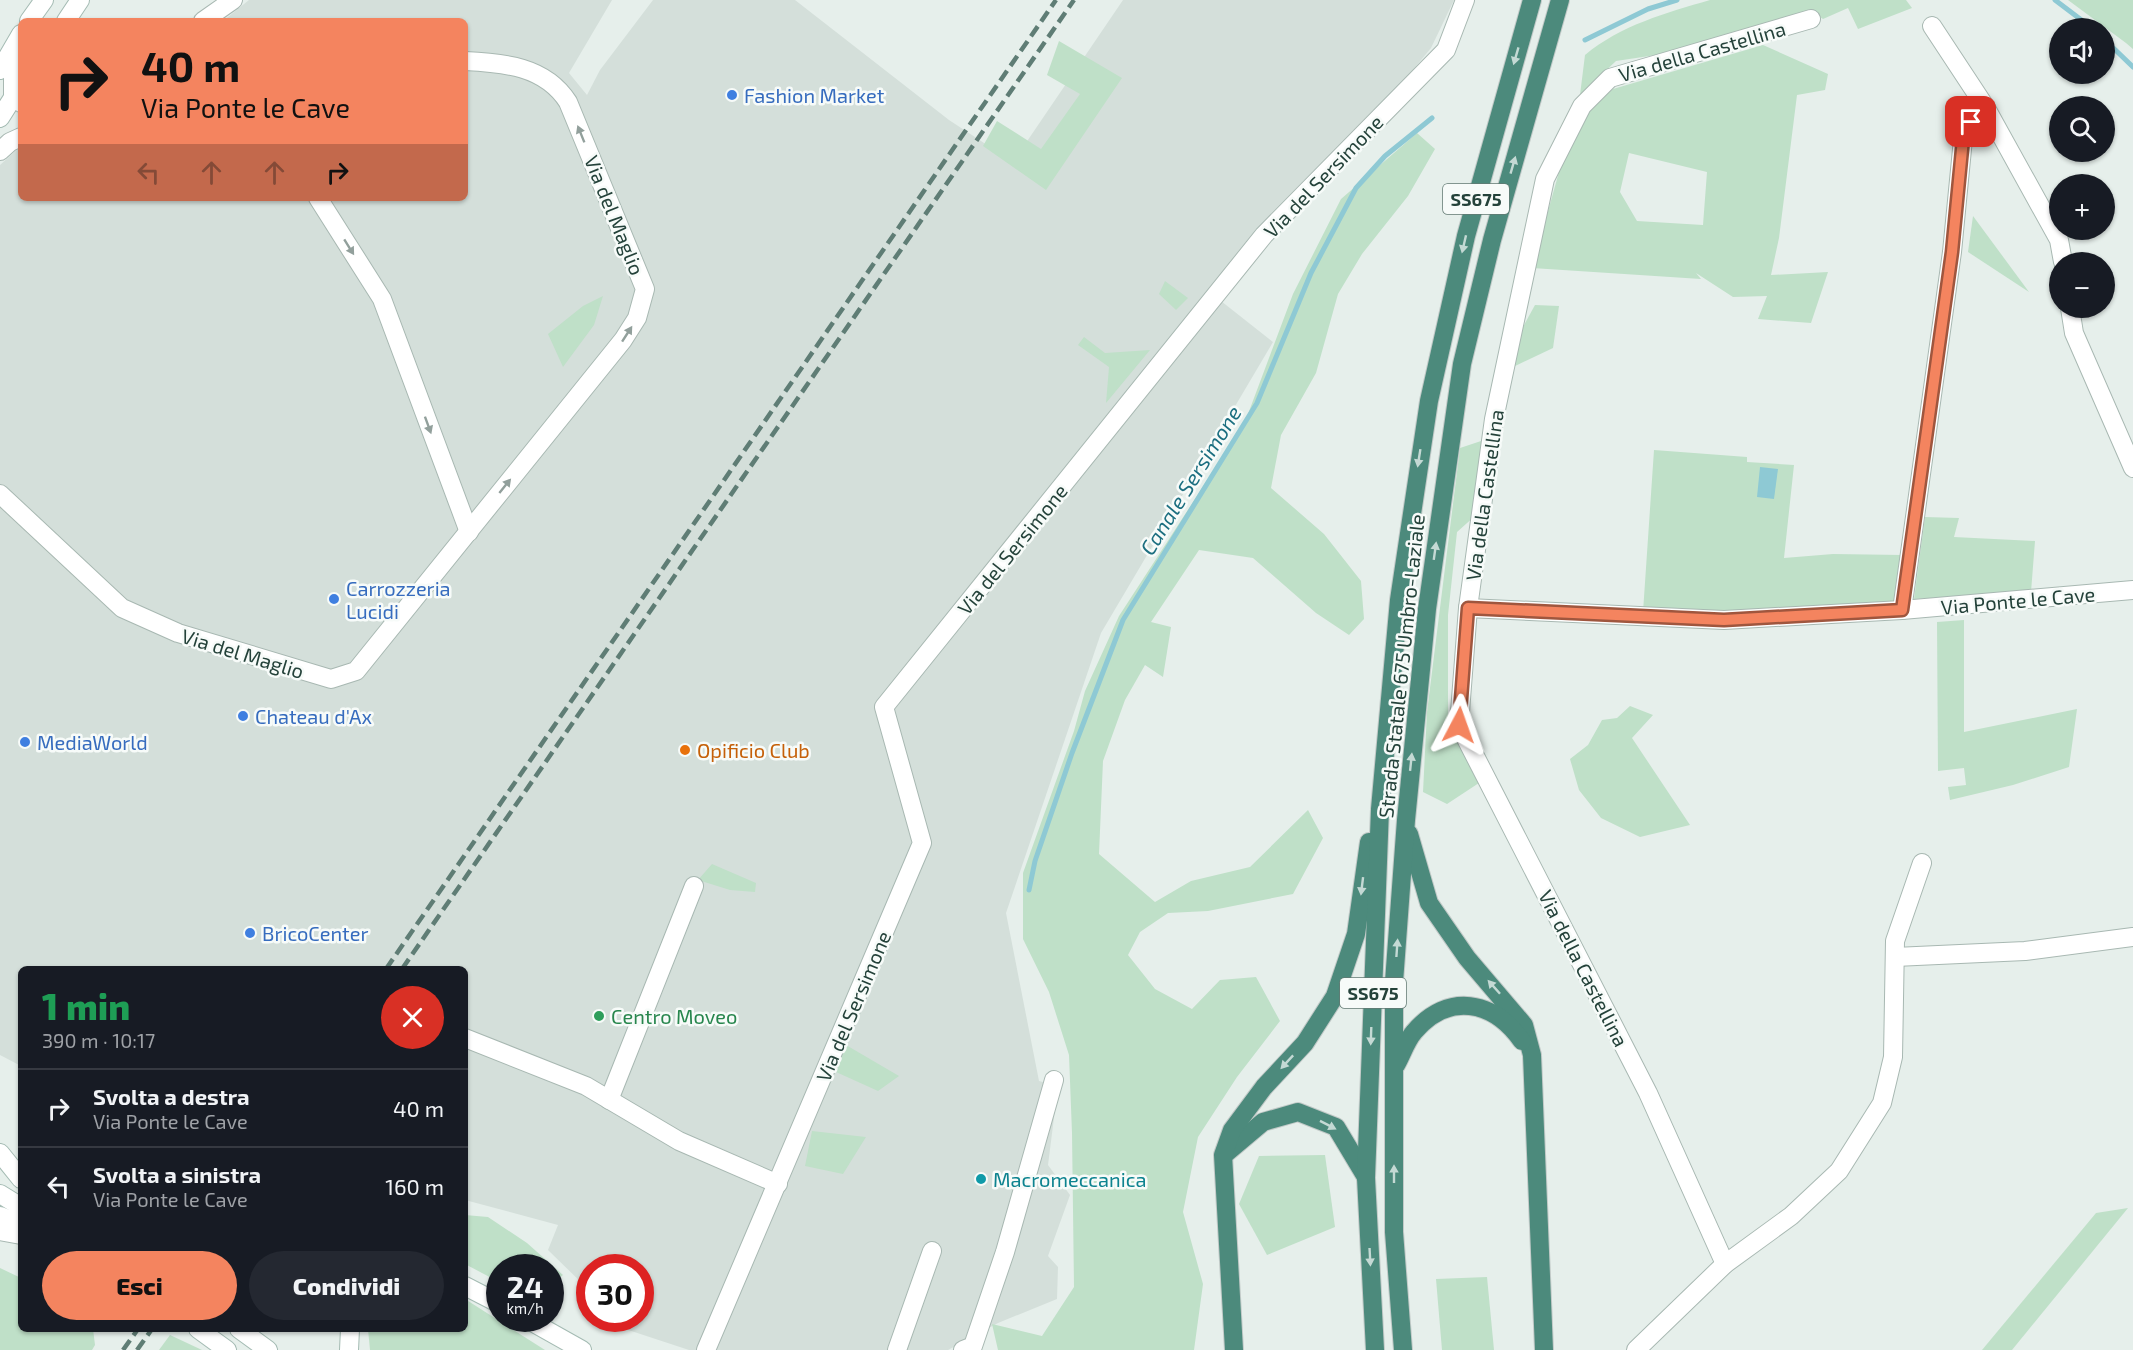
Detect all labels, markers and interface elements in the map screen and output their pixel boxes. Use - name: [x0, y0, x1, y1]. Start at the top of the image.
- street label: Via della Castellina: [1616, 16, 1788, 86]
- map controls: [2049, 18, 2115, 318]
- button: sound: [2049, 18, 2115, 84]
- text: 40 m: [141, 40, 240, 90]
- icon: right: [42, 42, 120, 120]
- one-way arrow: [1511, 47, 1520, 65]
- place label: Fashion Market: [744, 83, 885, 107]
- marker: Fashion Market: [725, 88, 739, 102]
- text: Via Ponte le Cave: [141, 91, 350, 123]
- pin: [1945, 96, 1996, 147]
- button: search: [2049, 96, 2115, 162]
- icon: arrive: [1954, 105, 1987, 138]
- street label: Via del Sersimone: [1258, 110, 1388, 242]
- one-way arrow: [577, 126, 586, 143]
- street label: Via del Maglio: [580, 152, 650, 278]
- one-way arrow: [1509, 155, 1519, 174]
- icon: left: [132, 156, 165, 189]
- icon: ahead: [195, 156, 228, 189]
- icon: ahead: [258, 156, 291, 189]
- icon: right: [321, 156, 354, 189]
- button: +: [2049, 174, 2115, 240]
- road number: SS675: [1443, 184, 1509, 214]
- one-way arrow: [1458, 235, 1468, 253]
- one-way arrow: [344, 239, 355, 256]
- button: −: [2049, 252, 2115, 318]
- one-way arrow: [621, 326, 632, 342]
- water label: Canale Sersimone: [1134, 401, 1246, 559]
- street label: Via della Castellina: [1460, 408, 1508, 582]
- one-way arrow: [424, 416, 433, 434]
- one-way arrow: [1414, 449, 1423, 468]
- one-way arrow: [499, 478, 512, 494]
- street label: Via del Sersimone: [952, 479, 1072, 619]
- street label: Strada Statale 675 Umbro-Laziale: [1373, 513, 1429, 819]
- one-way arrow: [1430, 542, 1439, 561]
- place label: Carrozzeria Lucidi: [346, 576, 451, 623]
- street label: Via Ponte le Cave: [1940, 581, 2096, 619]
- marker: Carrozzeria Lucidi: [327, 592, 341, 606]
- street label: Via del Maglio: [179, 623, 307, 683]
- position arrow: [1427, 693, 1491, 757]
- place label: Chateau d'Ax: [255, 704, 373, 728]
- marker: Chateau d'Ax: [236, 709, 250, 723]
- place label: MediaWorld: [37, 730, 148, 754]
- marker: MediaWorld: [18, 735, 32, 749]
- place label: Opificio Club: [697, 738, 810, 762]
- marker: Opificio Club: [678, 743, 692, 757]
- one-way arrow: [1407, 752, 1416, 771]
- one-way arrow: [1358, 877, 1367, 896]
- street label: Via della Castellina: [1534, 886, 1634, 1050]
- place label: BricoCenter: [262, 921, 369, 945]
- marker: BricoCenter: [243, 926, 257, 940]
- street label: Via del Sersimone: [810, 927, 896, 1085]
- one-way arrow: [1392, 938, 1401, 957]
- road number: SS675: [1340, 978, 1406, 1008]
- one-way arrow: [1488, 980, 1501, 995]
- text: 1 min: [42, 984, 130, 1027]
- button: close: [381, 986, 444, 1049]
- place label: Centro Moveo: [611, 1004, 737, 1028]
- marker: Centro Moveo: [592, 1009, 606, 1023]
- one-way arrow: [1367, 1026, 1376, 1045]
- text: 390 m · 10:17: [42, 1028, 155, 1052]
- one-way arrow: [1281, 1055, 1295, 1069]
- text: Svolta a destra: [93, 1083, 250, 1109]
- icon: right: [42, 1092, 75, 1125]
- text: 40 m: [393, 1095, 444, 1121]
- text: Via Ponte le Cave: [93, 1109, 248, 1133]
- one-way arrow: [1320, 1120, 1337, 1130]
- text: Svolta a sinistra: [93, 1161, 261, 1187]
- one-way arrow: [1389, 1164, 1399, 1183]
- place label: Macromeccanica: [993, 1167, 1146, 1191]
- icon: left: [42, 1170, 75, 1203]
- marker: Macromeccanica: [974, 1172, 988, 1186]
- text: 160 m: [385, 1173, 444, 1199]
- text: Via Ponte le Cave: [93, 1187, 248, 1211]
- one-way arrow: [1365, 1248, 1374, 1267]
- button: Esci: [42, 1251, 237, 1320]
- button: Condividi: [249, 1251, 444, 1320]
- speed limit sign: 30: [576, 1254, 654, 1332]
- text: 24: [507, 1268, 543, 1304]
- text: km/h: [506, 1299, 544, 1317]

